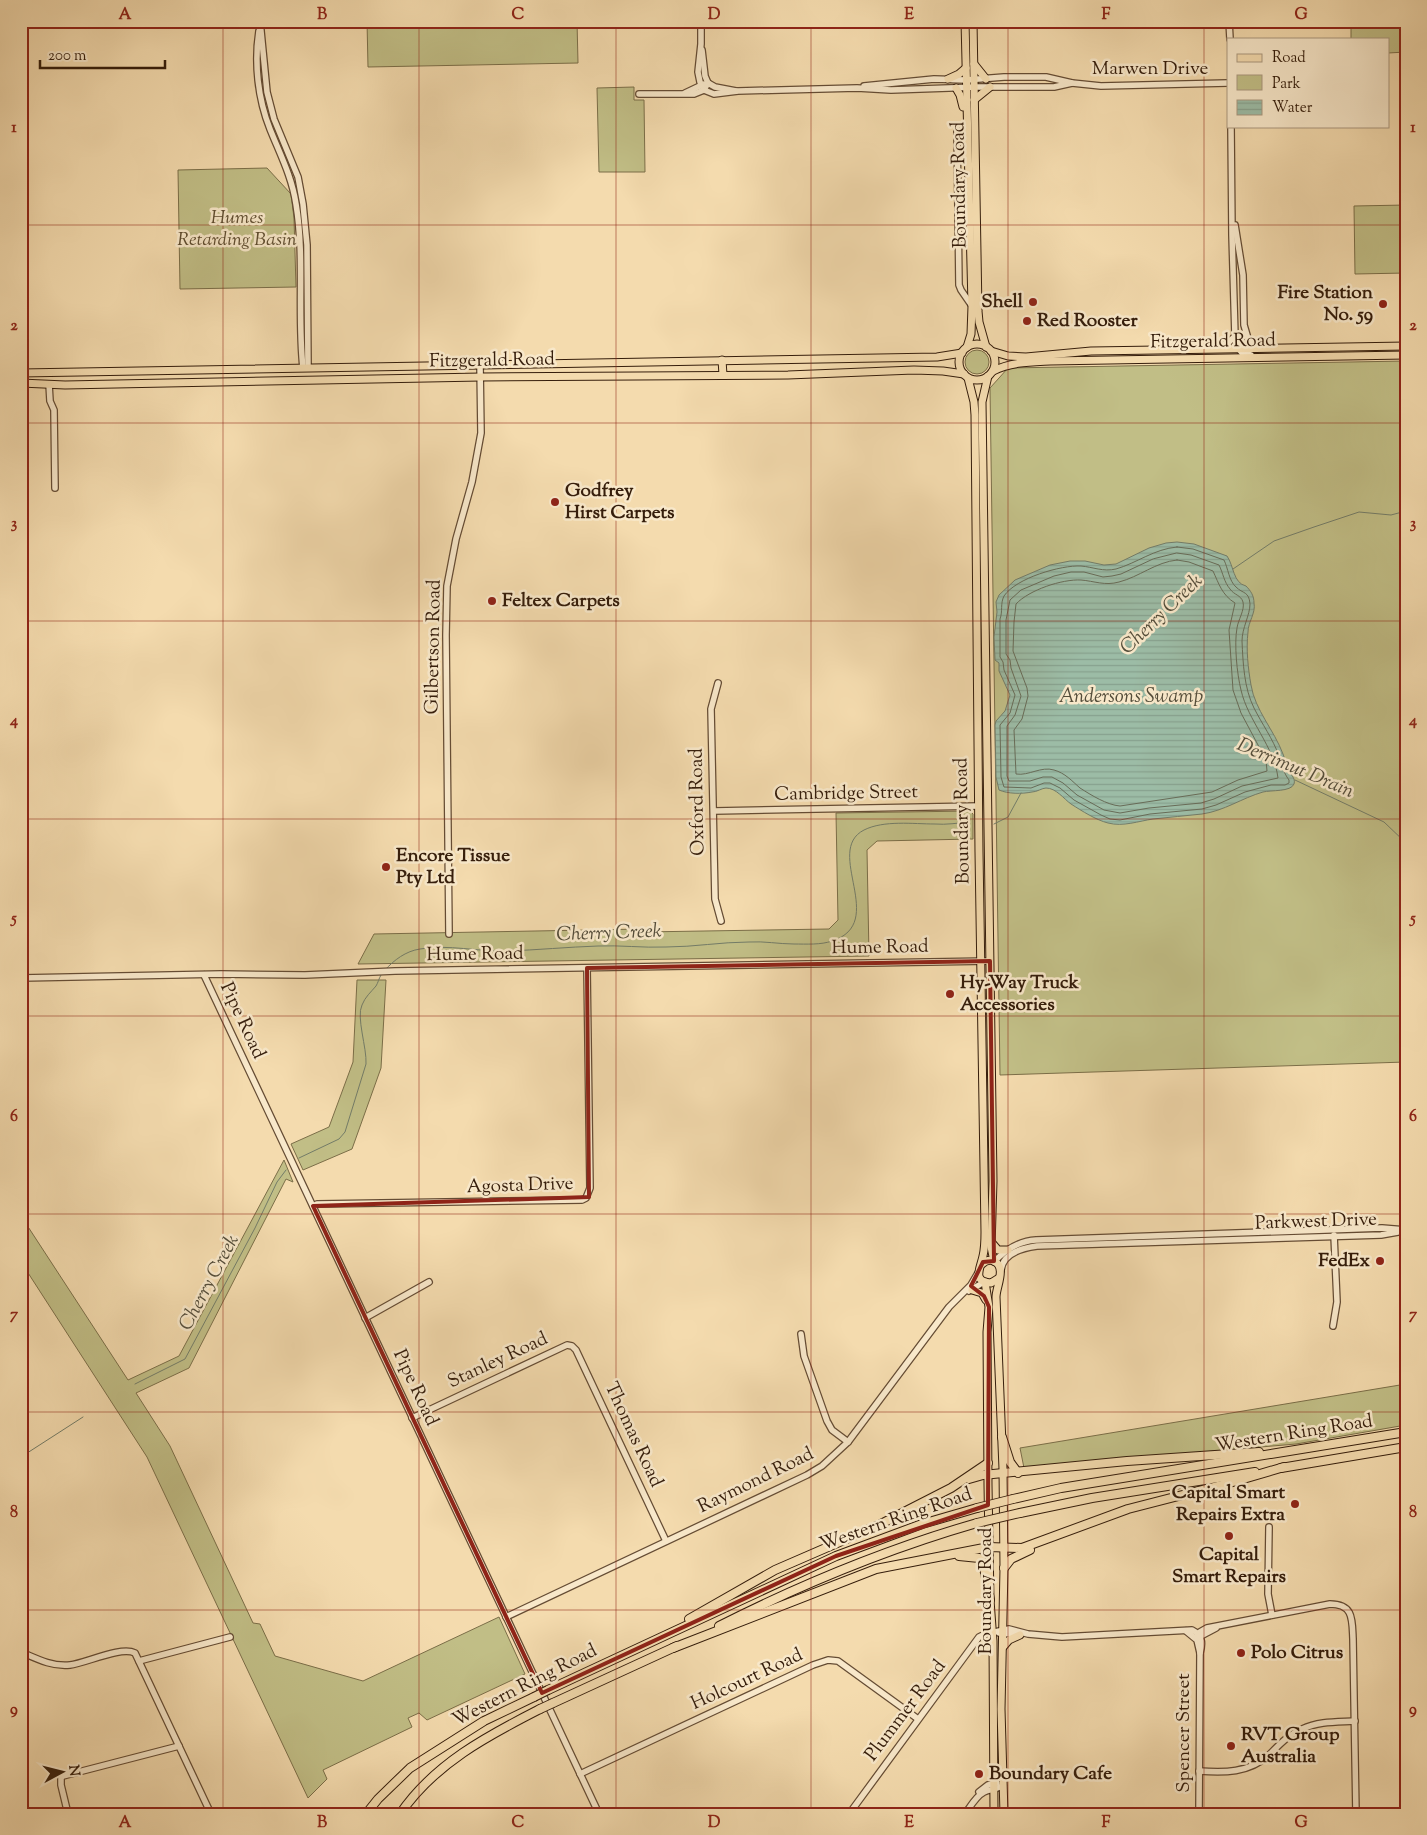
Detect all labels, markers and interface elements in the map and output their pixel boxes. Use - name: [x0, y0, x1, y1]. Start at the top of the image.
- text: A: [119, 4, 132, 27]
- text: B: [317, 4, 327, 27]
- text: C: [512, 4, 525, 27]
- text: D: [708, 4, 721, 27]
- text: E: [904, 4, 914, 27]
- text: F: [1102, 4, 1111, 27]
- text: G: [1294, 4, 1308, 27]
- scale bar: [40, 38, 165, 70]
- legend: [1227, 38, 1390, 128]
- text: 200 m: [48, 46, 87, 67]
- text: Road: [1272, 48, 1306, 69]
- street label: Marwen Drive: [1092, 56, 1208, 83]
- text: Park: [1272, 74, 1301, 95]
- text: Water: [1272, 98, 1313, 119]
- text: 1: [11, 117, 17, 140]
- text: 1: [1410, 117, 1416, 140]
- street label: Boundary Road: [945, 121, 975, 249]
- park label: Humes Retarding Basin: [177, 205, 297, 254]
- place label: Fire Station No. 59: [1278, 280, 1374, 329]
- place label: Shell: [981, 289, 1024, 316]
- marker: Shell: [1027, 296, 1039, 308]
- marker: Fire Station No. 59: [1377, 298, 1389, 310]
- place label: Red Rooster: [1037, 308, 1138, 335]
- text: 2: [10, 315, 18, 338]
- marker: Red Rooster: [1021, 315, 1033, 327]
- text: 2: [1409, 315, 1417, 338]
- street label: Fitzgerald Road: [1150, 327, 1276, 357]
- street label: Fitzgerald Road: [429, 346, 555, 376]
- place label: Godfrey Hirst Carpets: [565, 478, 675, 527]
- marker: Godfrey Hirst Carpets: [549, 496, 561, 508]
- text: 3: [11, 513, 18, 536]
- text: 3: [1410, 513, 1417, 536]
- water label: Cherry Creek: [1114, 568, 1210, 662]
- street label: Gilbertson Road: [419, 579, 449, 715]
- place label: Feltex Carpets: [502, 588, 620, 615]
- marker: Feltex Carpets: [486, 595, 498, 607]
- water label: Andersons Swamp: [1059, 683, 1204, 712]
- text: 4: [9, 710, 18, 733]
- text: 4: [1408, 710, 1417, 733]
- water label: Derrimut Drain: [1232, 731, 1359, 807]
- street label: Oxford Road: [684, 748, 712, 856]
- street label: Boundary Road: [948, 757, 978, 885]
- street label: Cambridge Street: [774, 779, 919, 809]
- place label: Encore Tissue Pty Ltd: [396, 843, 510, 892]
- marker: Encore Tissue Pty Ltd: [380, 861, 392, 873]
- text: 5: [9, 908, 17, 931]
- text: 5: [1408, 908, 1416, 931]
- water label: Cherry Creek: [556, 918, 662, 950]
- street label: Hume Road: [831, 934, 929, 962]
- street label: Hume Road: [426, 941, 524, 969]
- place label: Hy-Way Truck Accessories: [960, 970, 1080, 1019]
- street label: Pipe Road: [212, 978, 272, 1064]
- marker: Hy-Way Truck Accessories: [944, 988, 956, 1000]
- text: 6: [10, 1106, 18, 1129]
- text: 6: [1409, 1106, 1417, 1129]
- street label: Agosta Drive: [466, 1171, 574, 1201]
- street label: Parkwest Drive: [1254, 1206, 1378, 1238]
- water label: Cherry Creek: [172, 1230, 248, 1336]
- place label: FedEx: [1318, 1248, 1371, 1275]
- marker: FedEx: [1374, 1255, 1386, 1267]
- text: 7: [10, 1304, 19, 1327]
- text: 7: [1409, 1304, 1418, 1327]
- street label: Stanley Road: [443, 1326, 553, 1396]
- street label: Pipe Road: [385, 1345, 445, 1431]
- street label: Thomas Road: [597, 1378, 669, 1492]
- street label: Western Ring Road: [1213, 1408, 1375, 1460]
- street label: Raymond Road: [693, 1441, 819, 1521]
- place label: Capital Smart Repairs Extra: [1172, 1480, 1285, 1529]
- street label: Western Ring Road: [816, 1481, 976, 1559]
- marker: Capital Smart Repairs Extra: [1289, 1498, 1301, 1510]
- text: 8: [10, 1502, 18, 1525]
- text: 8: [1409, 1502, 1417, 1525]
- street label: Boundary Road: [973, 1527, 1000, 1654]
- marker: Capital Smart Repairs: [1223, 1530, 1235, 1542]
- place label: Capital Smart Repairs: [1172, 1542, 1287, 1591]
- street label: Western Ring Road: [448, 1638, 602, 1734]
- place label: Polo Citrus: [1251, 1640, 1344, 1667]
- street label: Holcourt Road: [687, 1642, 808, 1718]
- marker: Polo Citrus: [1235, 1647, 1247, 1659]
- street label: Plummer Road: [859, 1654, 953, 1767]
- street label: Spencer Street: [1171, 1673, 1198, 1793]
- text: 9: [10, 1699, 18, 1722]
- text: 9: [1409, 1699, 1417, 1722]
- place label: RVT Group Australia: [1241, 1722, 1340, 1771]
- marker: RVT Group Australia: [1225, 1740, 1237, 1752]
- north arrow: [38, 1748, 88, 1798]
- place label: Boundary Cafe: [989, 1761, 1112, 1788]
- text: N: [62, 1764, 84, 1777]
- marker: Boundary Cafe: [973, 1768, 985, 1780]
- text: A: [119, 1812, 132, 1835]
- text: B: [317, 1812, 327, 1835]
- text: C: [512, 1812, 525, 1835]
- text: D: [708, 1812, 721, 1835]
- text: E: [904, 1812, 914, 1835]
- text: F: [1102, 1812, 1111, 1835]
- text: G: [1294, 1812, 1308, 1835]

